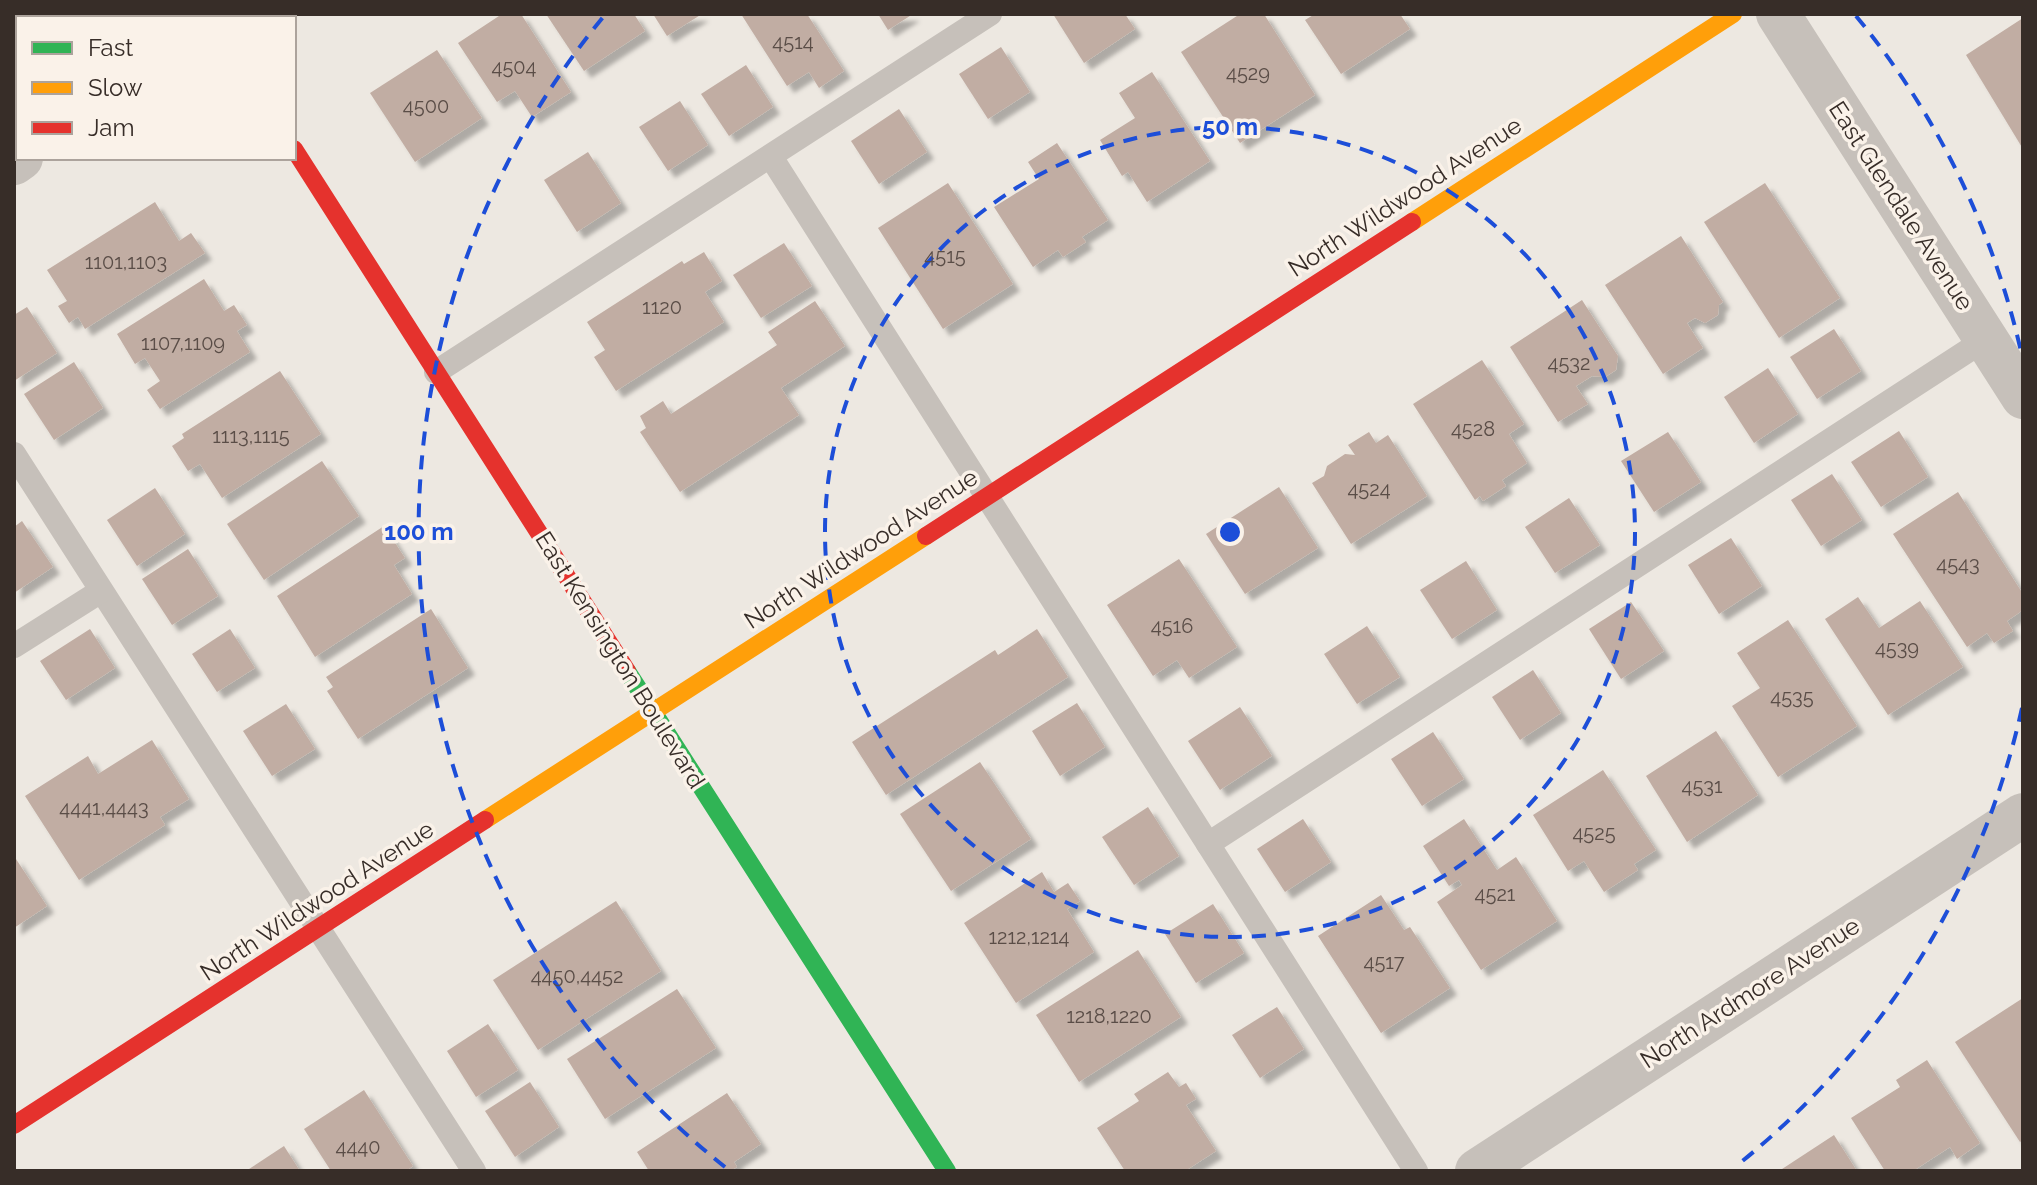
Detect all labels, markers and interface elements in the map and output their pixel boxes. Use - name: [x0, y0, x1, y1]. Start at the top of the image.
- legend: [16, 16, 296, 160]
- house number: 4514: [772, 30, 814, 54]
- text: Fast: [88, 33, 133, 62]
- house number: 4504: [492, 55, 537, 79]
- house number: 4529: [1226, 61, 1270, 85]
- text: Slow: [88, 73, 143, 102]
- house number: 4500: [403, 94, 449, 118]
- street label: East Glendale Avenue: [1823, 96, 1980, 316]
- street label: North Wildwood Avenue: [1283, 110, 1527, 283]
- text: 50 m: [1202, 112, 1258, 141]
- text: Jam: [88, 113, 134, 142]
- house number: 4515: [924, 244, 966, 268]
- house number: 1101,1103: [85, 250, 167, 274]
- house number: 1120: [642, 295, 682, 319]
- house number: 1107,1109: [141, 331, 225, 355]
- house number: 4532: [1548, 351, 1590, 375]
- house number: 4528: [1451, 417, 1495, 441]
- house number: 1113,1115: [212, 424, 290, 448]
- street label: North Wildwood Avenue: [739, 462, 983, 635]
- house number: 4524: [1347, 477, 1391, 501]
- text: 100 m: [384, 517, 454, 546]
- centre of rings: [1216, 518, 1244, 546]
- street label: East Kensington Boulevard: [529, 526, 712, 794]
- house number: 4543: [1936, 552, 1980, 576]
- house number: 4516: [1151, 614, 1193, 638]
- house number: 4539: [1875, 636, 1919, 660]
- house number: 4535: [1770, 685, 1814, 709]
- house number: 4531: [1681, 774, 1723, 798]
- house number: 4441,4443: [59, 796, 149, 820]
- street label: North Wildwood Avenue: [195, 814, 439, 987]
- house number: 4525: [1572, 821, 1616, 845]
- house number: 4521: [1475, 882, 1516, 906]
- street label: North Ardmore Avenue: [1635, 911, 1865, 1074]
- house number: 1212,1214: [989, 925, 1070, 949]
- house number: 4517: [1364, 950, 1405, 974]
- house number: 4450,4452: [531, 964, 623, 988]
- house number: 1218,1220: [1066, 1004, 1152, 1028]
- house number: 4440: [336, 1135, 381, 1159]

